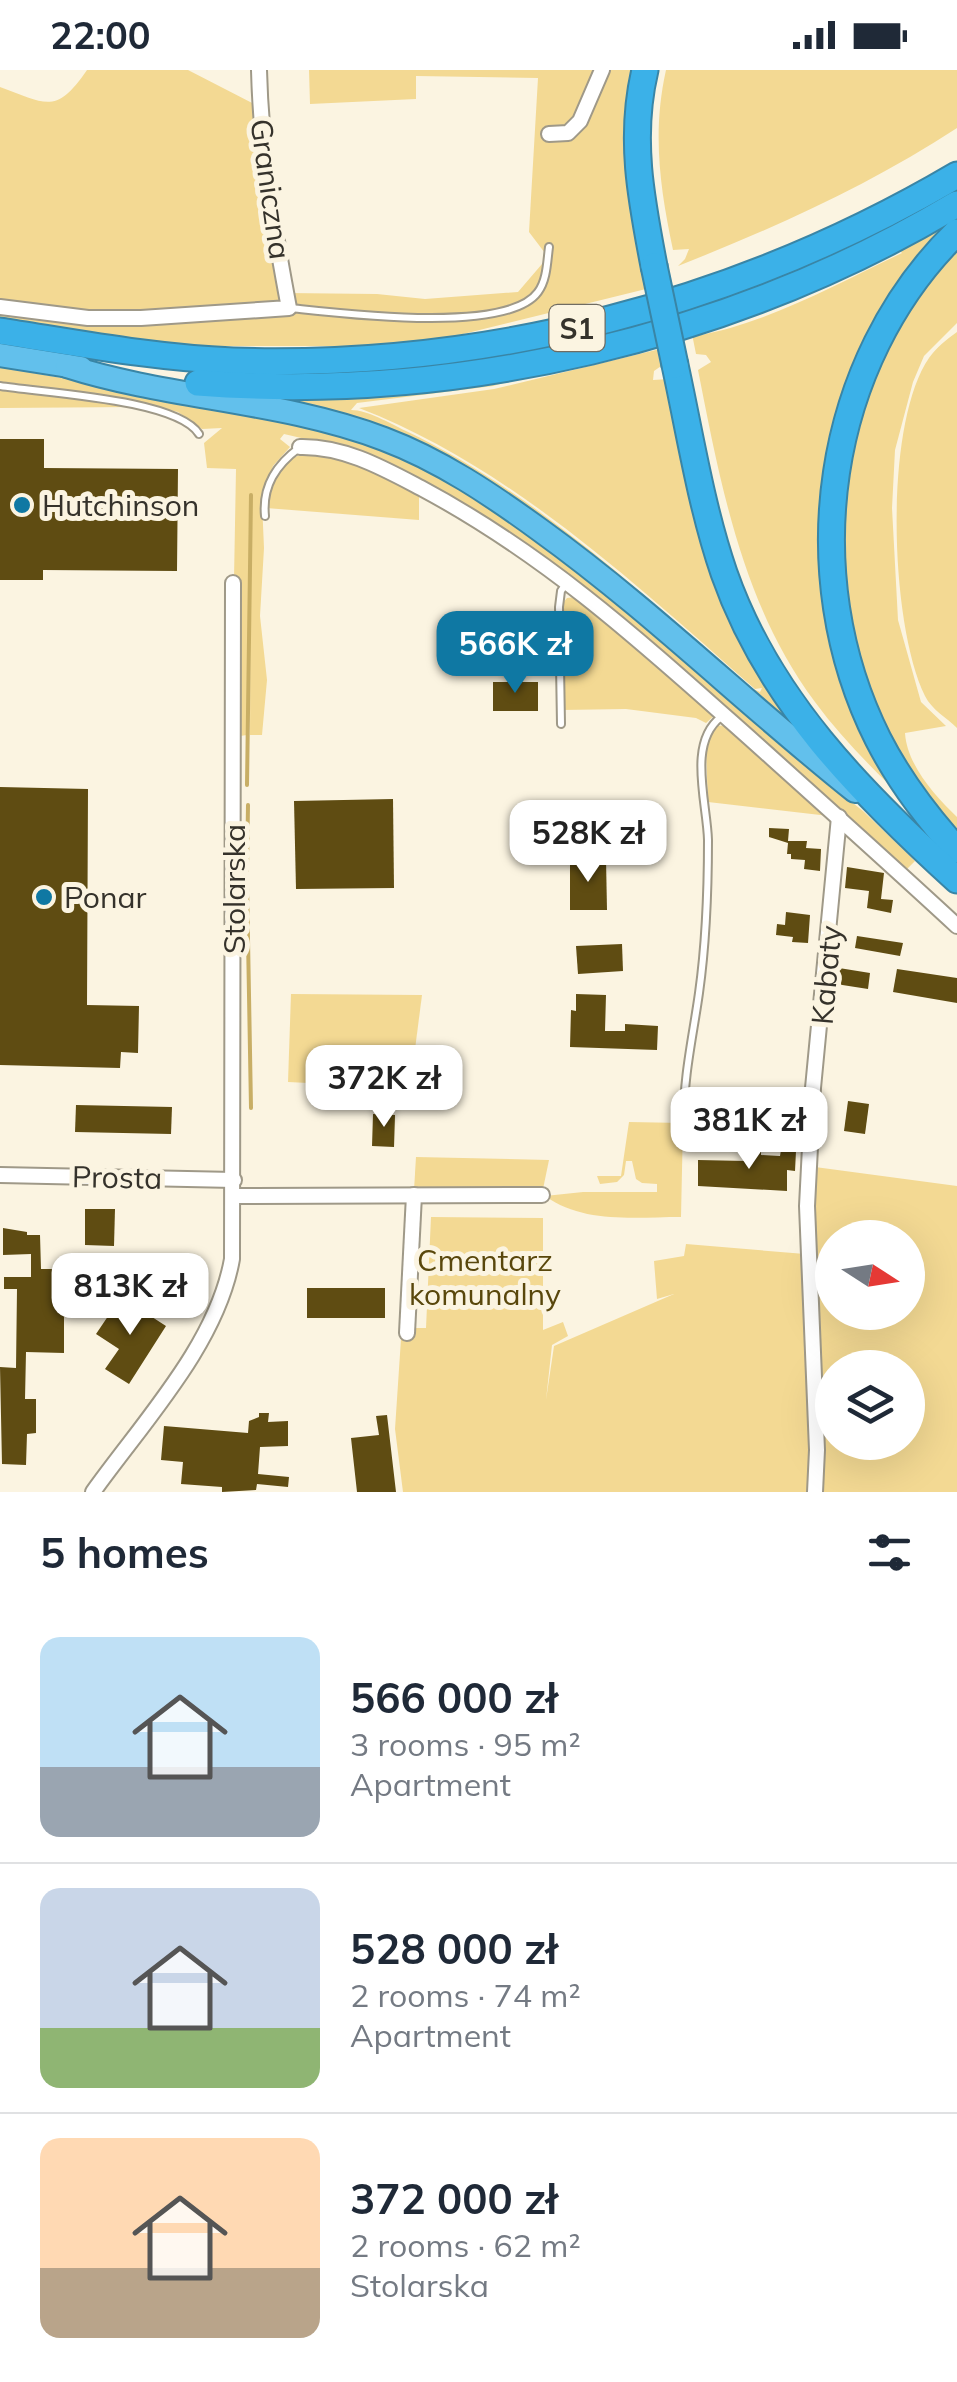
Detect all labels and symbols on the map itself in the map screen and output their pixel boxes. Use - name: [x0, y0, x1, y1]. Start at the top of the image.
- street label: Graniczna: [242, 116, 300, 262]
- road number: S1: [550, 305, 604, 351]
- place label: Hutchinson: [42, 486, 199, 524]
- marker: Hutchinson: [11, 494, 33, 516]
- pin: 566K zł: [423, 611, 607, 696]
- pin: 528K zł: [496, 800, 680, 885]
- street label: Stolarska: [215, 824, 253, 954]
- place label: Ponar: [64, 878, 147, 916]
- marker: Ponar: [33, 886, 55, 908]
- street label: Kabaty: [803, 924, 849, 1026]
- pin: 372K zł: [292, 1045, 476, 1130]
- pin: 381K zł: [657, 1087, 841, 1172]
- street label: Prosta: [72, 1157, 162, 1197]
- north arrow: [815, 1220, 925, 1330]
- park label: Cmentarz komunalny: [409, 1241, 561, 1313]
- pin: 813K zł: [38, 1253, 222, 1338]

